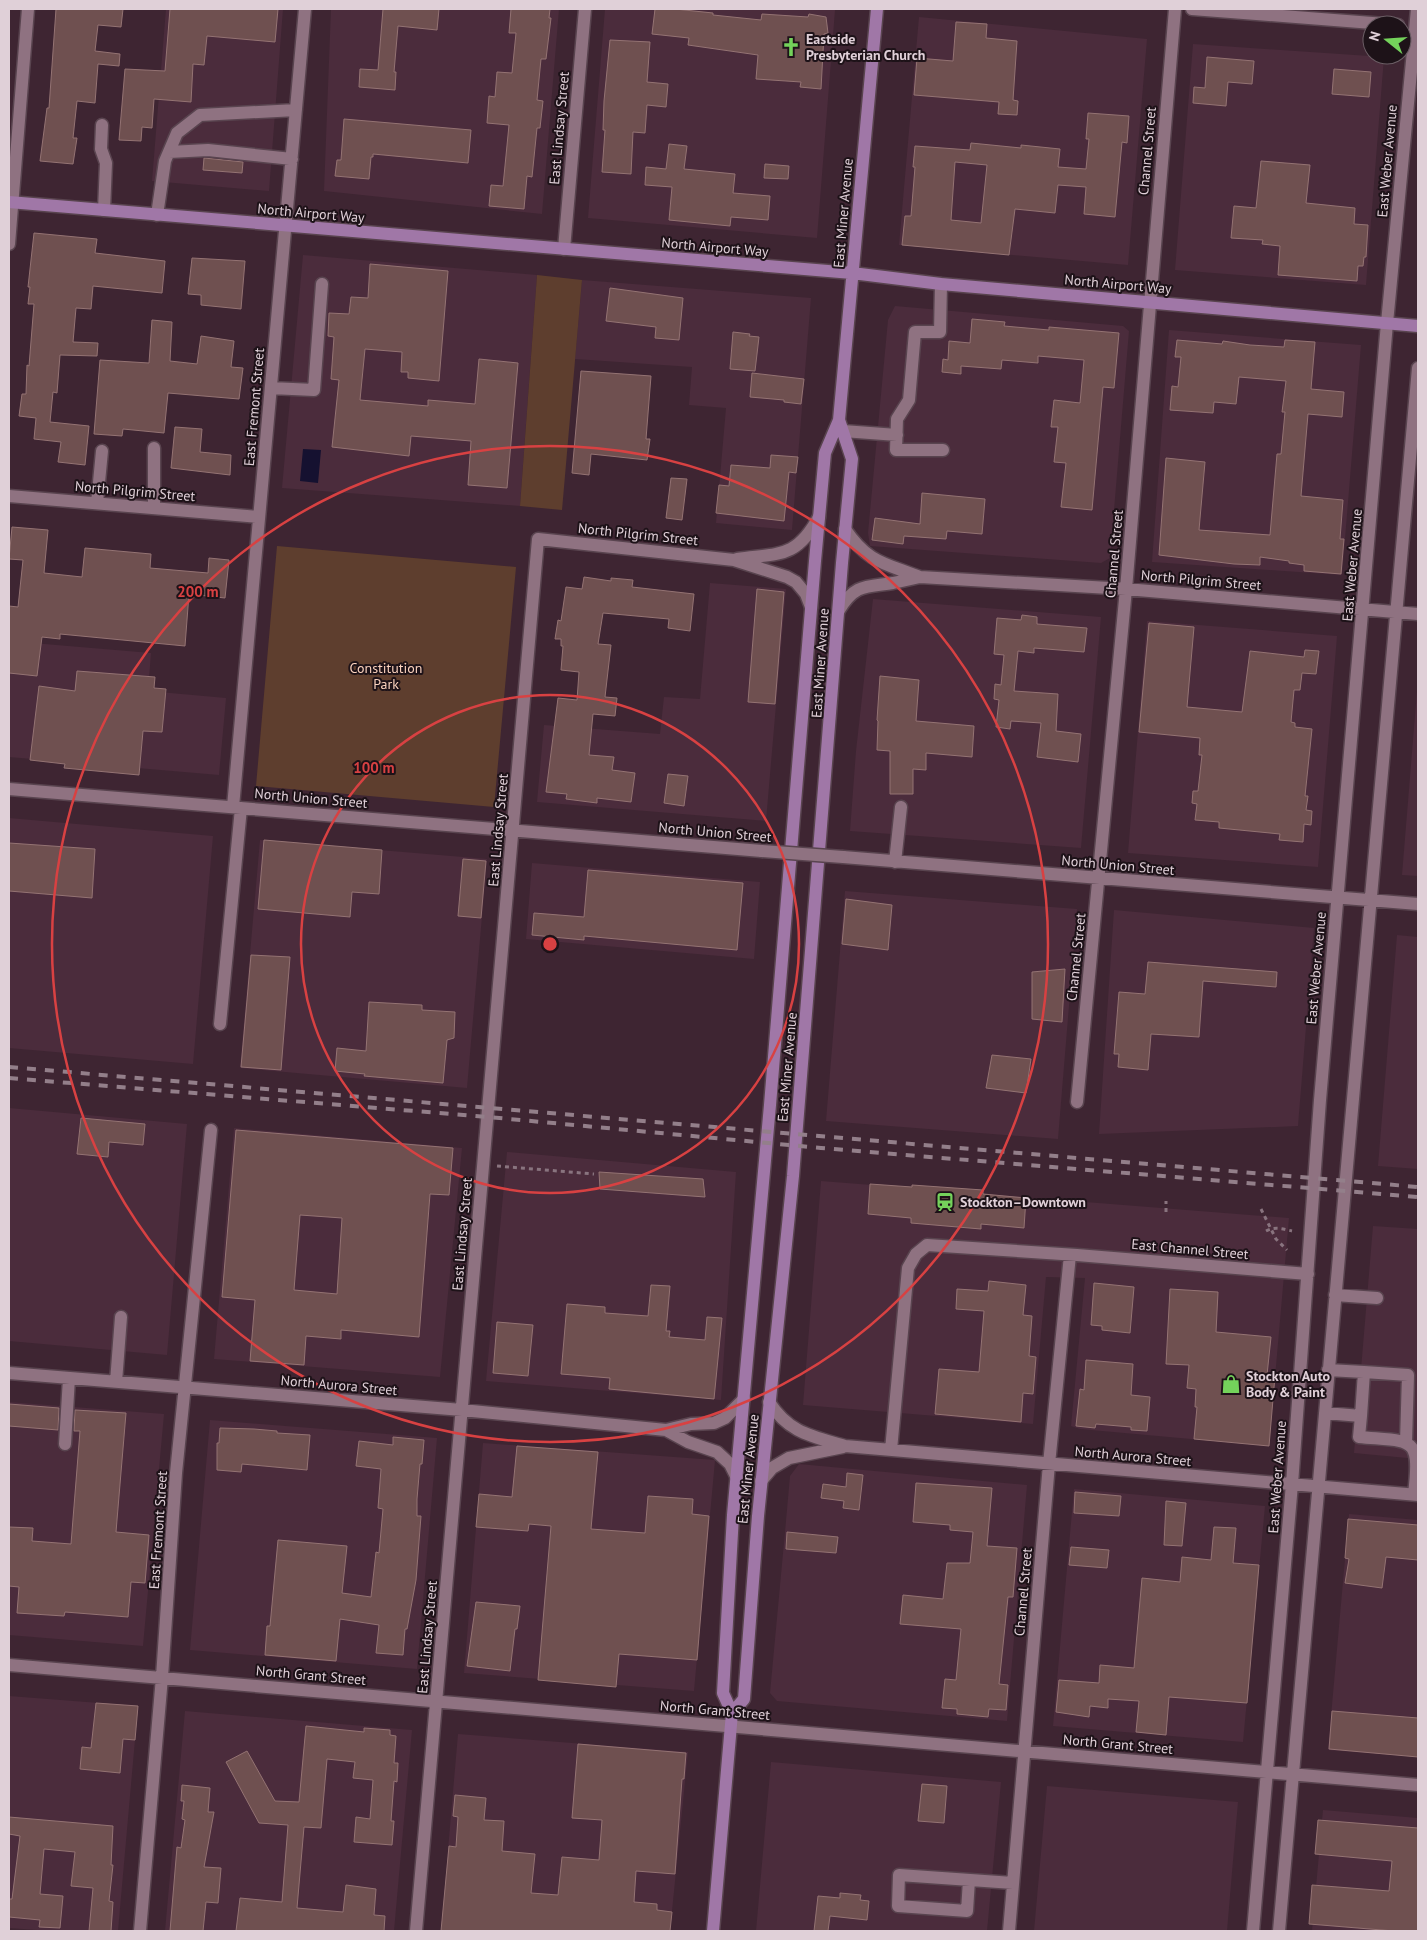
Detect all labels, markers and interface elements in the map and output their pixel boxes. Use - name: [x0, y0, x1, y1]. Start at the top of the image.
- north arrow: [1362, 15, 1412, 65]
- text: N: [1365, 29, 1385, 43]
- place label: Eastside Presbyterian Church: [806, 30, 925, 64]
- church icon: Eastside Presbyterian Church: [780, 36, 802, 58]
- street label: East Lindsay Street: [545, 71, 573, 185]
- street label: East Weber Avenue: [1373, 104, 1401, 218]
- street label: Channel Street: [1134, 106, 1160, 196]
- street label: East Miner Avenue: [829, 157, 857, 269]
- street label: North Airport Way: [257, 199, 366, 227]
- street label: North Airport Way: [661, 233, 770, 261]
- street label: North Airport Way: [1064, 270, 1173, 298]
- street label: East Fremont Street: [240, 347, 268, 467]
- street label: North Pilgrim Street: [74, 477, 196, 505]
- street label: East Weber Avenue: [1338, 508, 1366, 622]
- street label: Channel Street: [1101, 509, 1127, 599]
- street label: North Pilgrim Street: [577, 519, 699, 549]
- street label: North Pilgrim Street: [1140, 566, 1262, 594]
- text: 200 m: [177, 582, 219, 601]
- street label: East Miner Avenue: [807, 607, 833, 719]
- park label: Constitution Park: [349, 659, 423, 693]
- text: 100 m: [353, 758, 395, 777]
- street label: East Lindsay Street: [484, 773, 512, 887]
- street label: North Union Street: [254, 784, 369, 812]
- street label: North Union Street: [658, 818, 773, 846]
- street label: North Union Street: [1061, 851, 1176, 879]
- street label: East Weber Avenue: [1302, 911, 1330, 1025]
- street label: Channel Street: [1062, 912, 1090, 1002]
- centre of rings: [541, 935, 559, 953]
- street label: East Miner Avenue: [773, 1011, 801, 1123]
- street label: East Lindsay Street: [448, 1177, 476, 1291]
- station icon: Stockton–Downtown: [934, 1191, 956, 1213]
- place label: Stockton–Downtown: [960, 1193, 1086, 1211]
- street label: East Channel Street: [1131, 1235, 1250, 1263]
- place label: Stockton Auto Body & Paint: [1246, 1367, 1330, 1401]
- street label: North Aurora Street: [280, 1371, 398, 1399]
- shop icon: Stockton Auto Body & Paint: [1220, 1373, 1242, 1395]
- street label: East Miner Avenue: [733, 1413, 763, 1525]
- street label: East Weber Avenue: [1264, 1420, 1290, 1534]
- street label: North Aurora Street: [1074, 1442, 1192, 1470]
- street label: East Fremont Street: [145, 1470, 171, 1590]
- street label: Channel Street: [1010, 1547, 1036, 1637]
- street label: East Lindsay Street: [413, 1580, 441, 1694]
- street label: North Grant Street: [255, 1661, 367, 1689]
- street label: North Grant Street: [659, 1696, 771, 1724]
- street label: North Grant Street: [1062, 1730, 1174, 1758]

